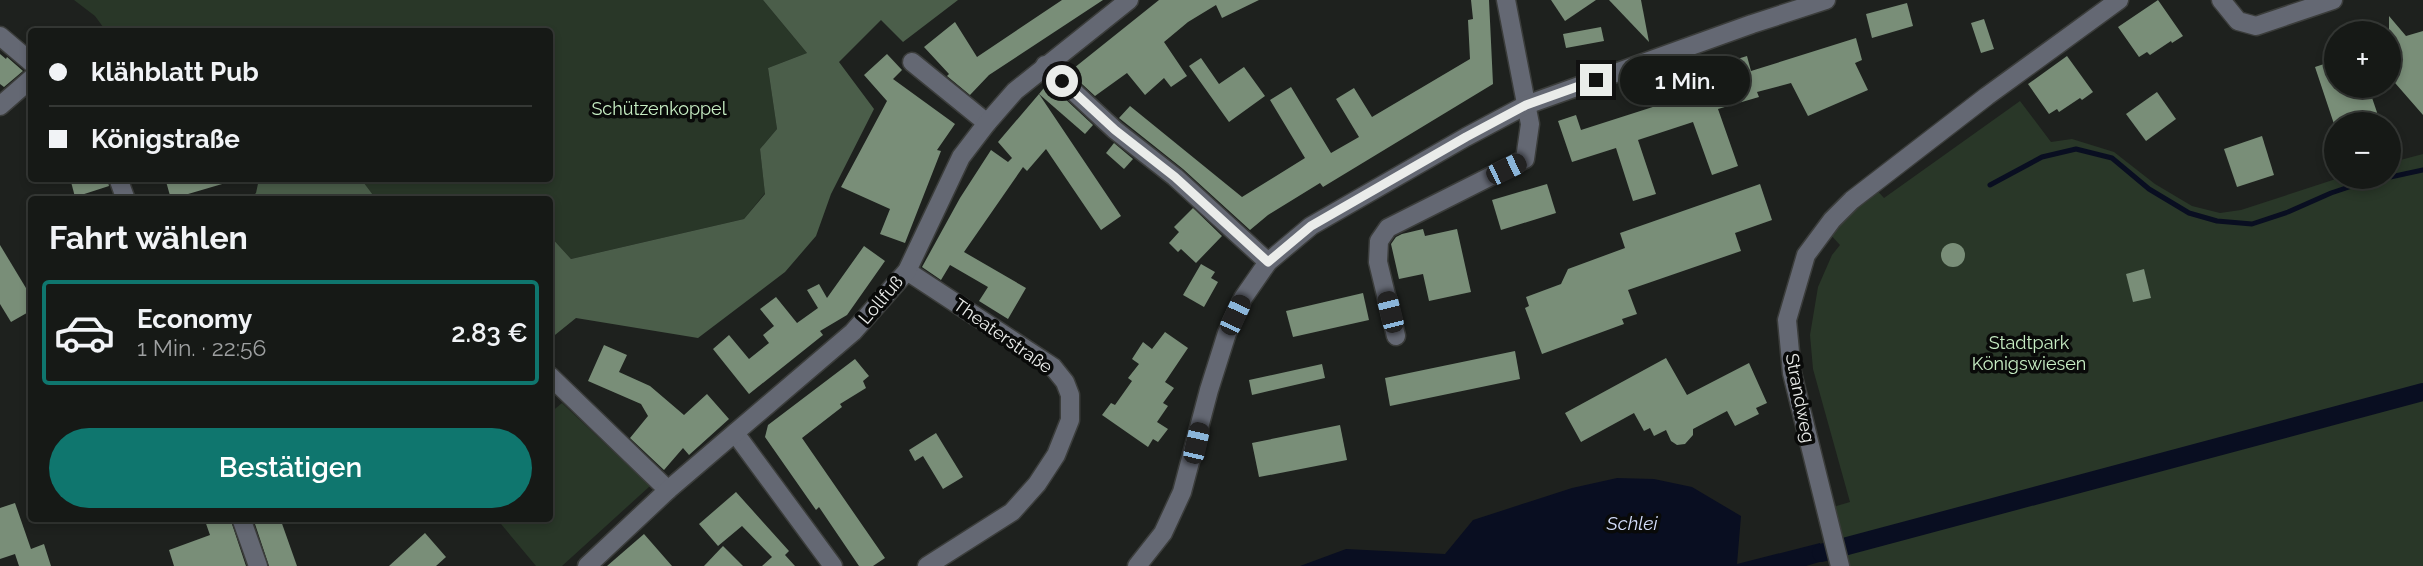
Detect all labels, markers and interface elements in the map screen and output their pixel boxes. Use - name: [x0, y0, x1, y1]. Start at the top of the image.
- map controls: [2324, 21, 2401, 189]
- button: +: [2324, 21, 2401, 98]
- callout: 1 Min.: [1620, 56, 1750, 104]
- text: klähblatt Pub: [91, 57, 259, 87]
- route end: [1580, 64, 1612, 96]
- route start: [1046, 65, 1078, 97]
- text: 1 Min.: [1655, 67, 1715, 94]
- park label: Schützenkoppel: [591, 98, 727, 119]
- button: −: [2324, 112, 2401, 189]
- text: Königstraße: [91, 124, 240, 154]
- car: [1483, 150, 1530, 188]
- text: Fahrt wählen: [49, 219, 248, 256]
- street label: Lollfuß: [854, 271, 907, 328]
- car: [1375, 289, 1406, 335]
- car: [1217, 292, 1254, 338]
- street label: Theaterstraße: [950, 294, 1057, 378]
- icon: car: [53, 301, 116, 364]
- text: Economy: [137, 304, 252, 334]
- text: 2.83 €: [451, 318, 528, 348]
- park label: Stadtpark Königswiesen: [1972, 332, 2086, 374]
- text: 1 Min. · 22:56: [137, 334, 266, 361]
- street label: Strandweg: [1782, 351, 1819, 444]
- car: [1182, 420, 1211, 466]
- button: Bestätigen: [49, 428, 532, 508]
- water label: Schlei: [1606, 512, 1658, 534]

